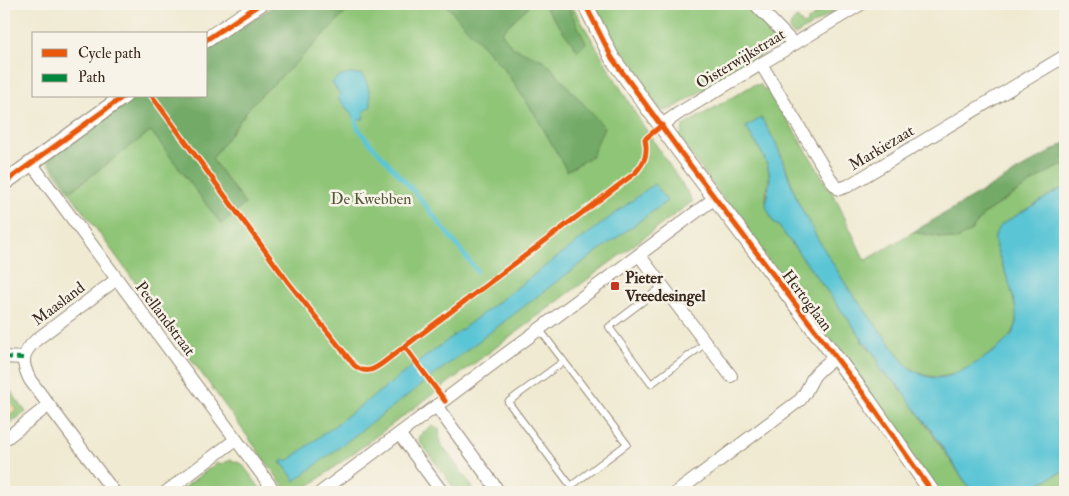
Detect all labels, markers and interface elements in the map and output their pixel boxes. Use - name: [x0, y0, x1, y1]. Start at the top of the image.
- street label: Oisterwijkstraat: [692, 24, 789, 93]
- legend: [32, 32, 208, 98]
- text: Cycle path: [78, 44, 141, 64]
- text: Path: [78, 68, 105, 87]
- street label: Markiezaat: [845, 121, 918, 175]
- park label: De Kwebben: [331, 189, 411, 209]
- street label: Hertoglaan: [778, 266, 837, 335]
- place label: Pieter Vreedesingel: [624, 268, 706, 307]
- street label: Maasland: [28, 277, 89, 330]
- street label: Peellandstraat: [131, 277, 200, 360]
- marker: Pieter Vreedesingel: [609, 280, 621, 292]

